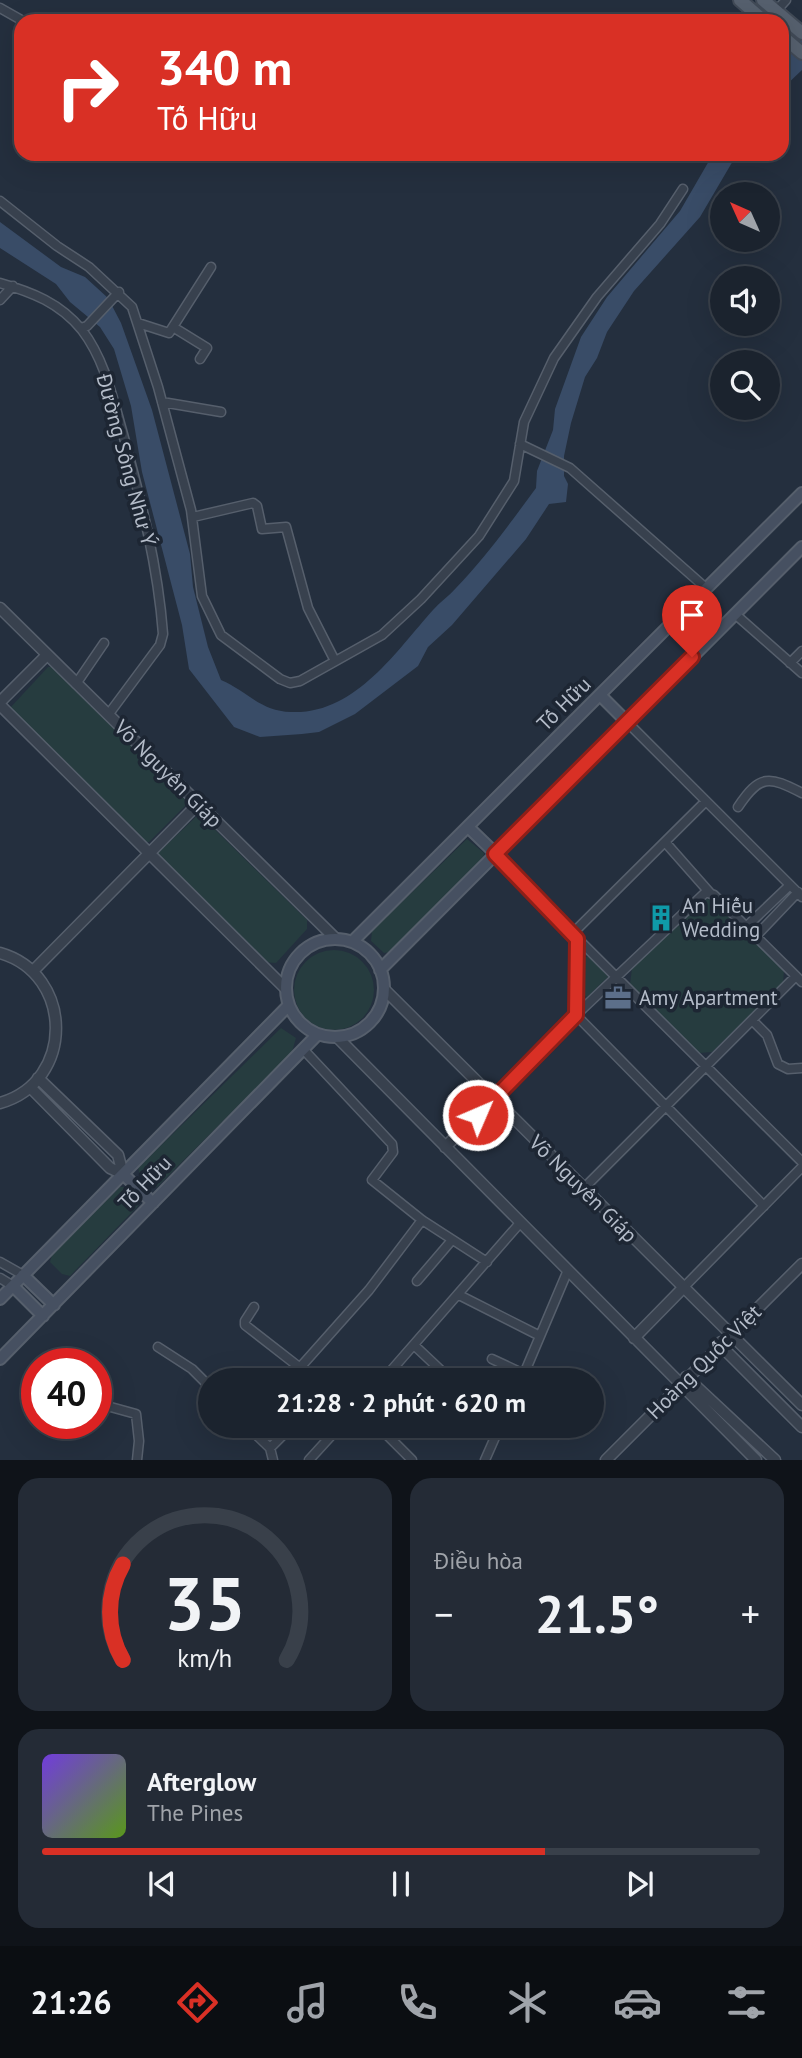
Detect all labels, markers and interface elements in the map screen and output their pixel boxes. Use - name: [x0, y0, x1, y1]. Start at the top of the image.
- text: 340 m: [157, 35, 292, 99]
- icon: right: [42, 42, 133, 133]
- text: Tố Hữu: [157, 97, 257, 139]
- north arrow: [710, 182, 780, 252]
- map controls: [710, 182, 780, 420]
- button: sound: [710, 266, 780, 336]
- button: search: [710, 350, 780, 420]
- street label: Đường Sông Như Ý: [90, 370, 163, 549]
- pin: [662, 585, 722, 657]
- icon: arrive: [673, 596, 711, 634]
- street label: Tố Hữu: [531, 671, 596, 736]
- street label: Võ Nguyên Giáp: [108, 713, 228, 833]
- place label: An Hiếu Wedding: [682, 892, 760, 943]
- building icon: An Hiếu Wedding: [646, 903, 676, 933]
- office icon: Amy Apartment: [603, 983, 633, 1013]
- place label: Amy Apartment: [639, 984, 778, 1011]
- position arrow: [441, 1078, 515, 1152]
- street label: Võ Nguyên Giáp: [523, 1128, 643, 1248]
- street label: Tố Hữu: [112, 1150, 177, 1216]
- street label: Hoàng Quốc Việt: [641, 1299, 767, 1425]
- speed limit sign: 40: [21, 1348, 112, 1439]
- text: 21:28 · 2 phút · 620 m: [276, 1386, 526, 1419]
- text: Điều hòa: [434, 1546, 523, 1575]
- text: 35: [164, 1557, 246, 1651]
- text: 21.5°: [535, 1580, 659, 1647]
- text: −: [434, 1589, 453, 1638]
- text: +: [741, 1589, 760, 1638]
- text: km/h: [178, 1642, 232, 1674]
- text: Afterglow: [147, 1765, 256, 1798]
- text: The Pines: [147, 1798, 243, 1827]
- icon: previous: [143, 1865, 181, 1903]
- icon: pause: [382, 1865, 420, 1903]
- icon: next: [621, 1865, 659, 1903]
- icon: directions: [173, 1978, 222, 2027]
- icon: music: [283, 1978, 332, 2027]
- icon: phone: [393, 1978, 442, 2027]
- icon: climate: [503, 1978, 552, 2027]
- icon: car: [613, 1978, 662, 2027]
- icon: filters: [722, 1978, 771, 2027]
- text: 21:26: [30, 1981, 112, 2023]

